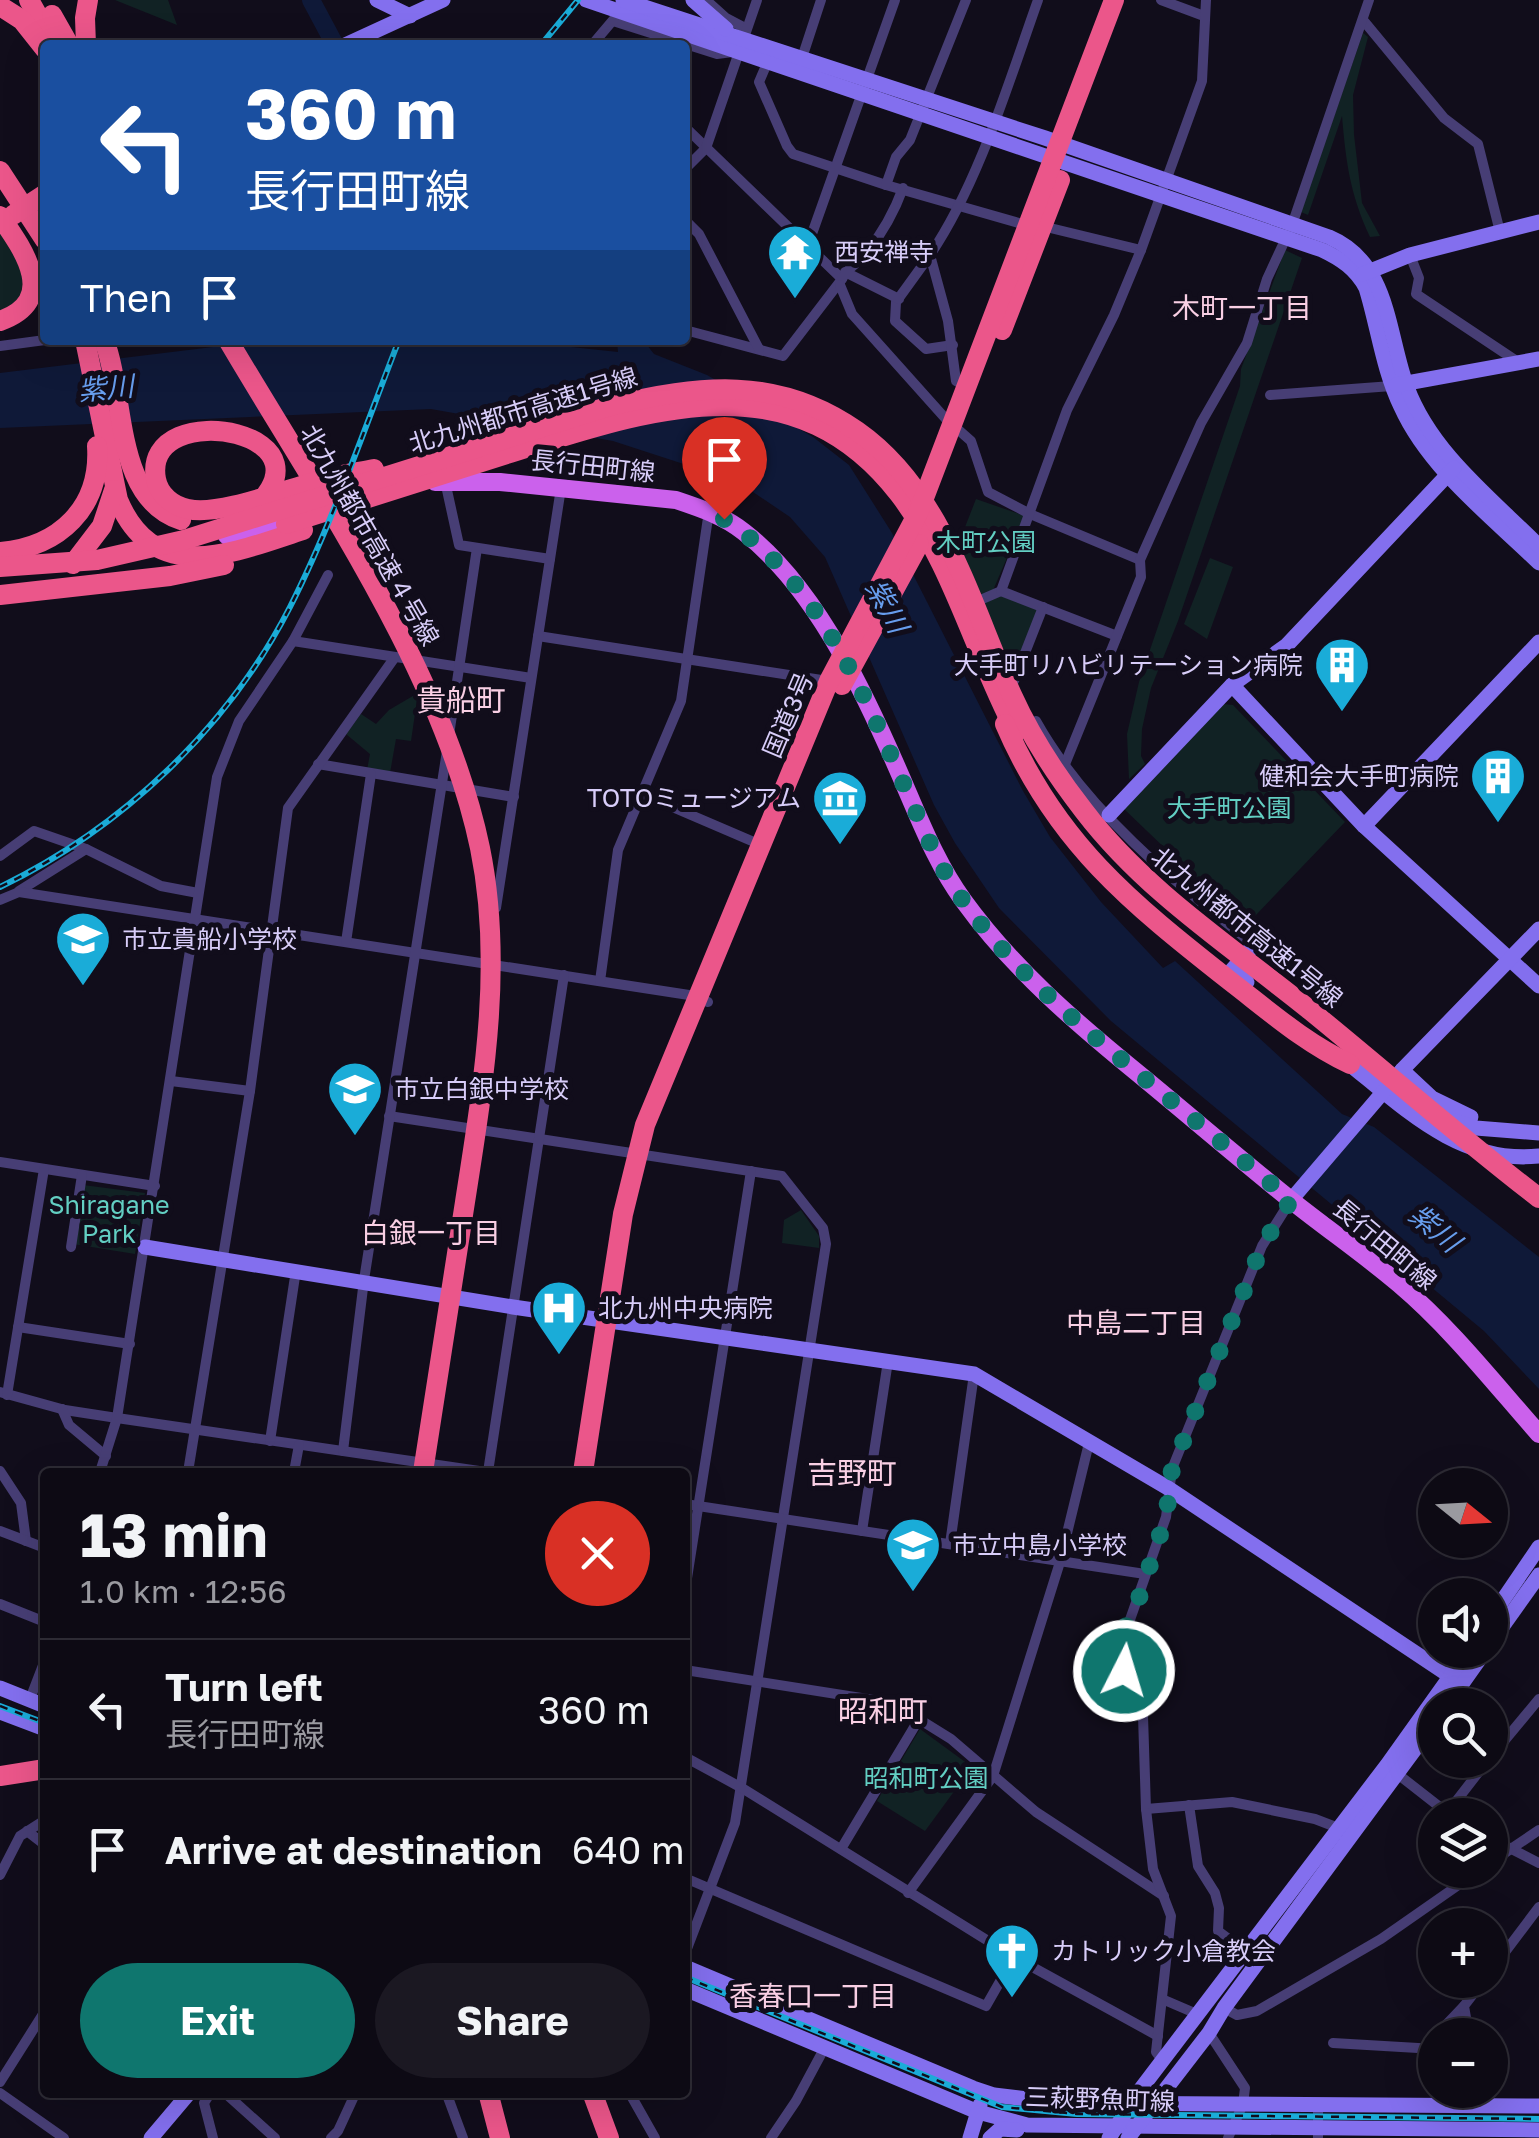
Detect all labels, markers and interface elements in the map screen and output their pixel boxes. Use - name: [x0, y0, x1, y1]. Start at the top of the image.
- text: 360 m: [245, 70, 456, 154]
- icon: left: [80, 80, 210, 210]
- text: 長行田町線: [245, 163, 470, 217]
- temple icon: 西安禅寺: [765, 222, 825, 301]
- place label: 西安禅寺: [834, 236, 934, 267]
- icon: arrive: [192, 270, 247, 325]
- text: Then: [80, 275, 172, 320]
- district label: 木町一丁目: [1172, 291, 1312, 324]
- street label: 北九州都市高速1号線: [405, 360, 641, 459]
- water label: 紫川: [77, 368, 138, 406]
- pin: [682, 417, 767, 520]
- street label: 北九州都市高速４号線: [295, 419, 446, 651]
- icon: arrive: [697, 432, 752, 487]
- street label: 長行田町線: [529, 444, 657, 487]
- park label: 木町公園: [936, 526, 1036, 557]
- water label: 紫川: [860, 573, 917, 641]
- building icon: 大手町リハビリテーション病院: [1312, 635, 1372, 714]
- place label: 大手町リハビリテーション病院: [953, 649, 1303, 680]
- street label: 国道3号: [756, 667, 819, 762]
- district label: 貴船町: [416, 682, 506, 718]
- building icon: 健和会大手町病院: [1468, 746, 1528, 825]
- place label: 健和会大手町病院: [1259, 760, 1459, 791]
- museum icon: TOTOミュージアム: [810, 768, 870, 847]
- place label: TOTOミュージアム: [587, 782, 801, 813]
- park label: 大手町公園: [1166, 792, 1292, 823]
- street label: 北九州都市高速1号線: [1145, 840, 1349, 1013]
- school or university icon: 市立貴船小学校: [53, 909, 113, 988]
- place label: 市立貴船小学校: [122, 923, 297, 954]
- school or university icon: 市立白銀中学校: [325, 1059, 385, 1138]
- place label: 市立白銀中学校: [394, 1073, 569, 1104]
- park label: Shiragane Park: [48, 1189, 170, 1249]
- street label: 長行田町線: [1327, 1192, 1443, 1296]
- water label: 紫川: [1403, 1197, 1470, 1260]
- district label: 白銀一丁目: [361, 1216, 501, 1249]
- hospital icon: 北九州中央病院: [529, 1278, 589, 1357]
- place label: 北九州中央病院: [598, 1292, 773, 1323]
- district label: 中島二丁目: [1066, 1306, 1206, 1339]
- district label: 吉野町: [807, 1455, 897, 1491]
- north arrow: [1418, 1468, 1508, 1558]
- map controls: [1418, 1468, 1508, 2108]
- text: 13 min: [80, 1498, 268, 1570]
- button: close: [545, 1501, 650, 1606]
- school or university icon: 市立中島小学校: [883, 1515, 943, 1594]
- place label: 市立中島小学校: [952, 1529, 1127, 1560]
- text: 1.0 km · 12:56: [80, 1572, 287, 1610]
- button: sound: [1418, 1578, 1508, 1668]
- position arrow: [1072, 1619, 1176, 1723]
- text: Turn left: [165, 1664, 323, 1709]
- icon: left: [80, 1682, 135, 1737]
- text: 360 m: [538, 1687, 650, 1732]
- button: search: [1418, 1688, 1508, 1778]
- district label: 昭和町: [838, 1693, 928, 1729]
- text: 長行田町線: [165, 1715, 325, 1753]
- park label: 昭和町公園: [863, 1762, 989, 1793]
- button: layers: [1418, 1798, 1508, 1888]
- icon: arrive: [80, 1822, 135, 1877]
- text: Arrive at destination: [165, 1827, 542, 1872]
- text: 640 m: [572, 1827, 685, 1872]
- button: +: [1418, 1908, 1508, 1998]
- church icon: カトリック小倉教会: [982, 1921, 1042, 2000]
- place label: カトリック小倉教会: [1051, 1935, 1276, 1966]
- button: Exit: [80, 1963, 355, 2078]
- button: Share: [375, 1963, 650, 2078]
- district label: 香春口一丁目: [729, 1979, 897, 2012]
- button: −: [1418, 2018, 1508, 2108]
- street label: 三萩野魚町線: [1025, 2080, 1176, 2117]

